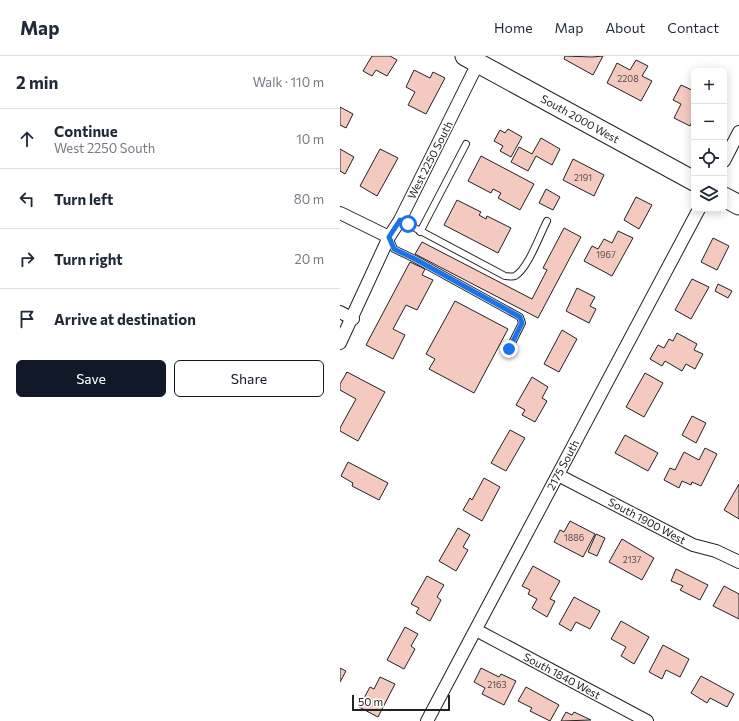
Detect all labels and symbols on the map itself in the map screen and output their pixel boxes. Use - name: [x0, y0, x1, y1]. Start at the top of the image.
- house number: 2208: [617, 73, 639, 84]
- street label: South 2000 West: [539, 92, 622, 146]
- street label: West 2250 South: [404, 119, 455, 201]
- house number: 2191: [574, 172, 592, 183]
- route start: [399, 215, 417, 233]
- house number: 1967: [596, 249, 616, 260]
- route end: [500, 340, 518, 358]
- street label: 2175 South: [544, 437, 581, 492]
- street label: South 1900 West: [606, 495, 689, 547]
- house number: 1886: [564, 532, 584, 543]
- house number: 2137: [623, 554, 642, 565]
- street label: South 1840 West: [522, 650, 603, 702]
- house number: 2163: [487, 679, 507, 690]
- scale bar: [352, 693, 450, 712]

